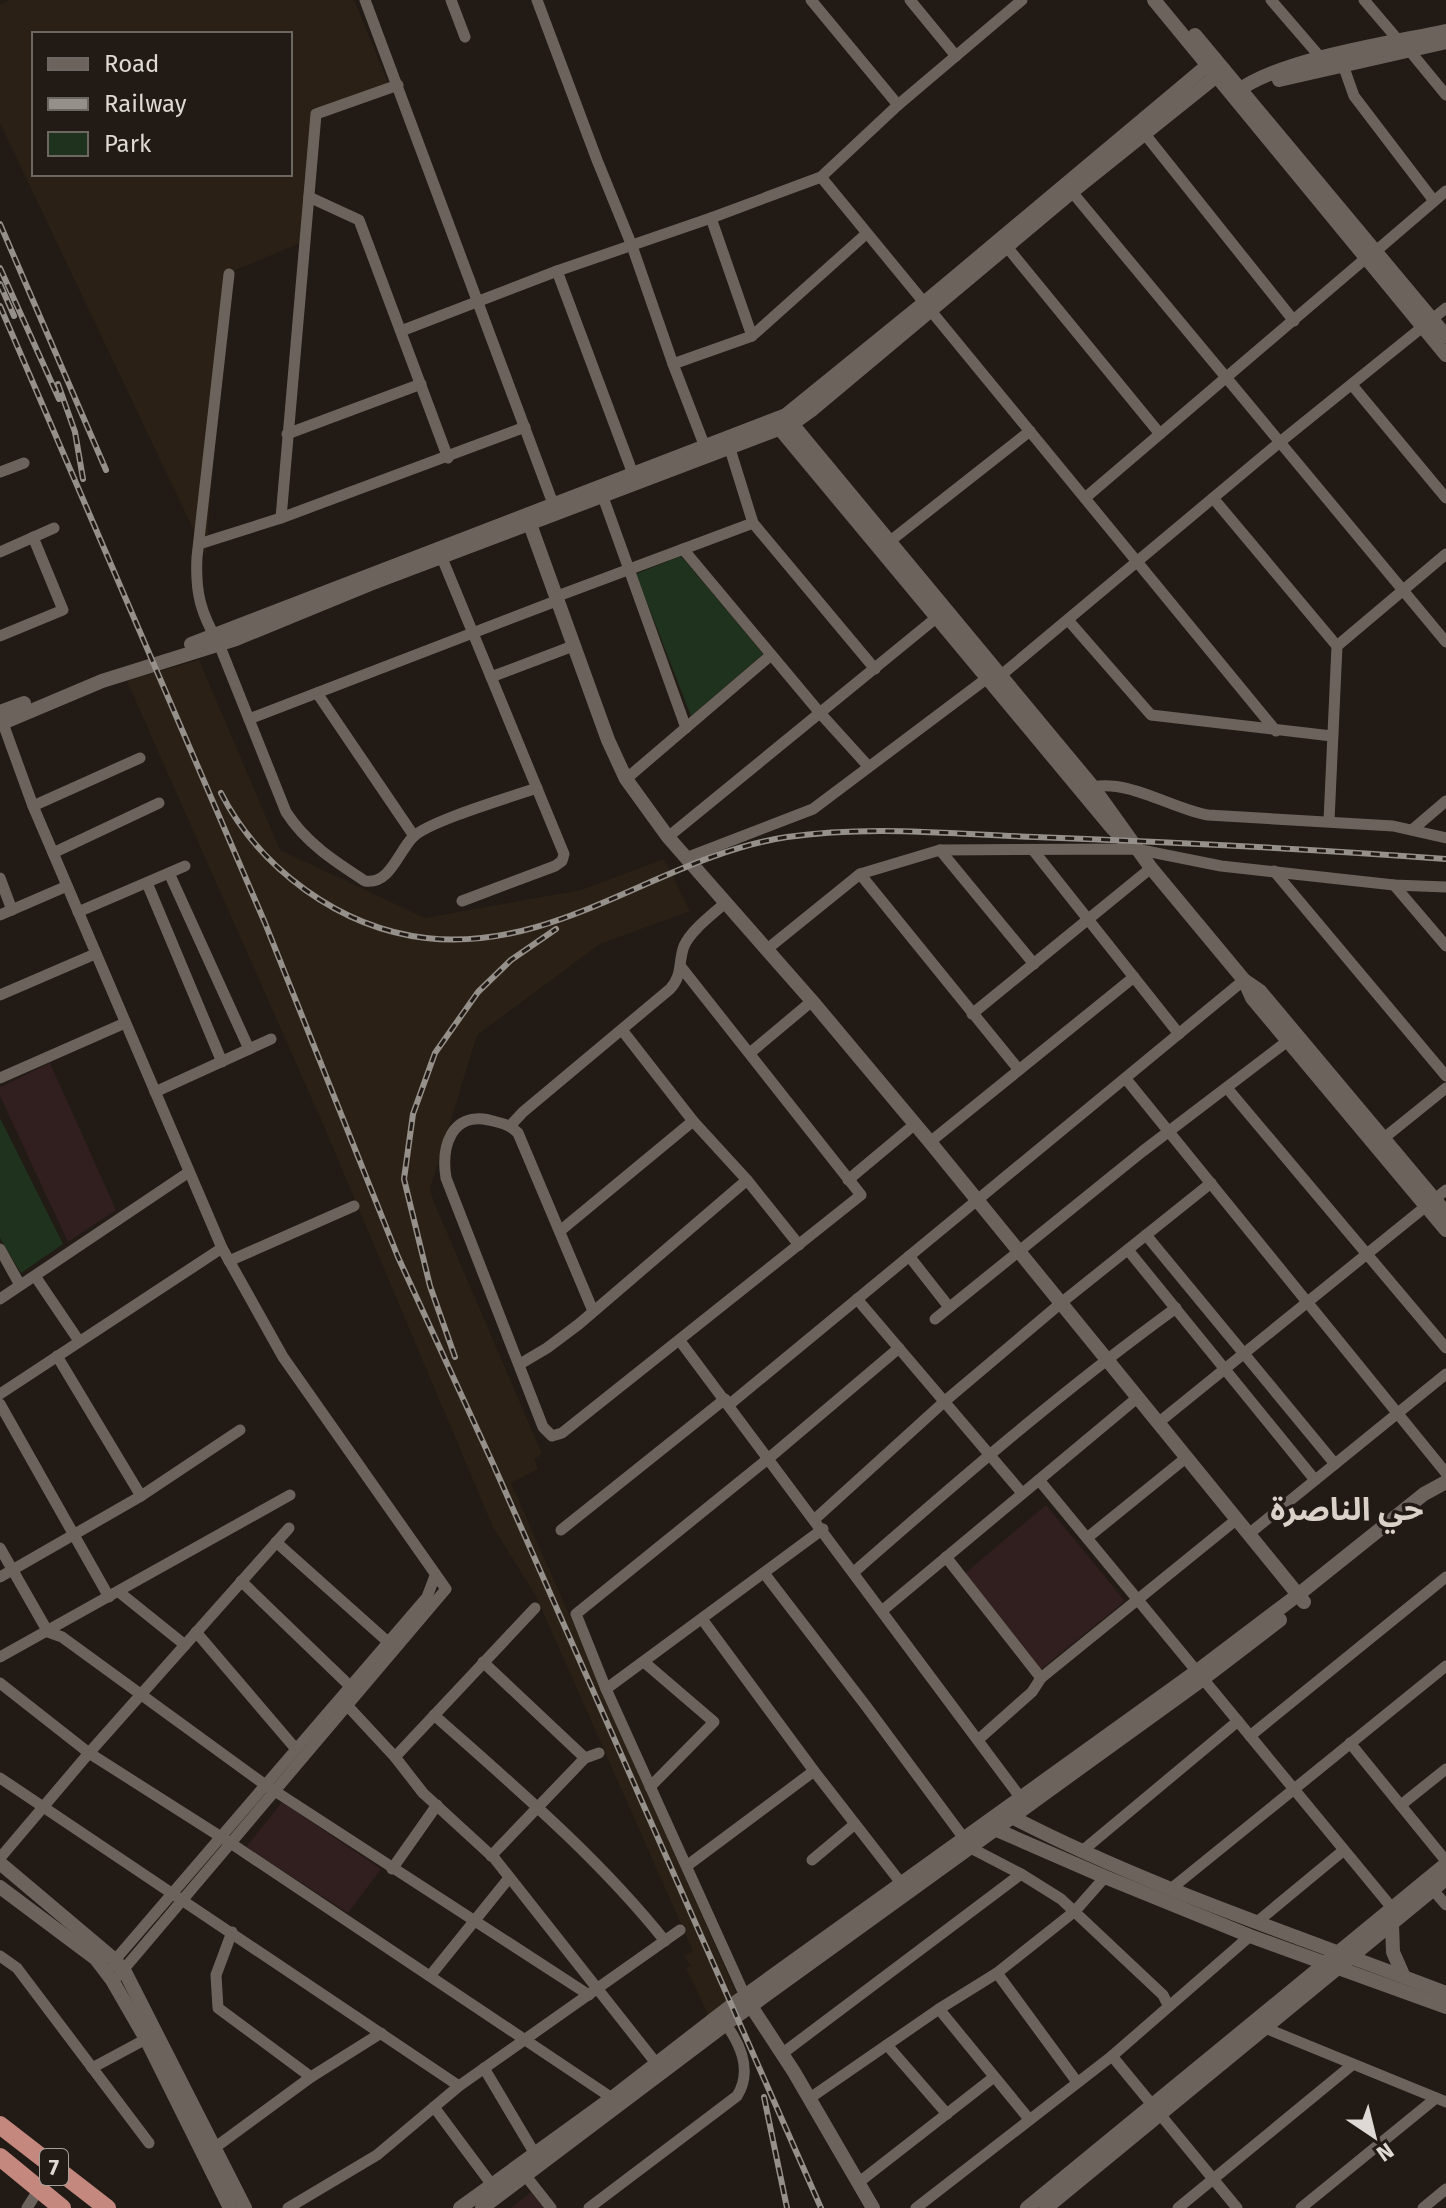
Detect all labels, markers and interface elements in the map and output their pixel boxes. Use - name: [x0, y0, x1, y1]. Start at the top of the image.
- legend: [32, 32, 292, 176]
- text: Road: [104, 50, 159, 78]
- text: Railway: [104, 90, 187, 118]
- text: Park: [104, 130, 152, 158]
- district label: حي الناصرة: [1270, 1490, 1424, 1534]
- north arrow: [1334, 2096, 1414, 2176]
- text: N: [1371, 2137, 1399, 2167]
- road number: 7: [40, 2149, 68, 2185]

